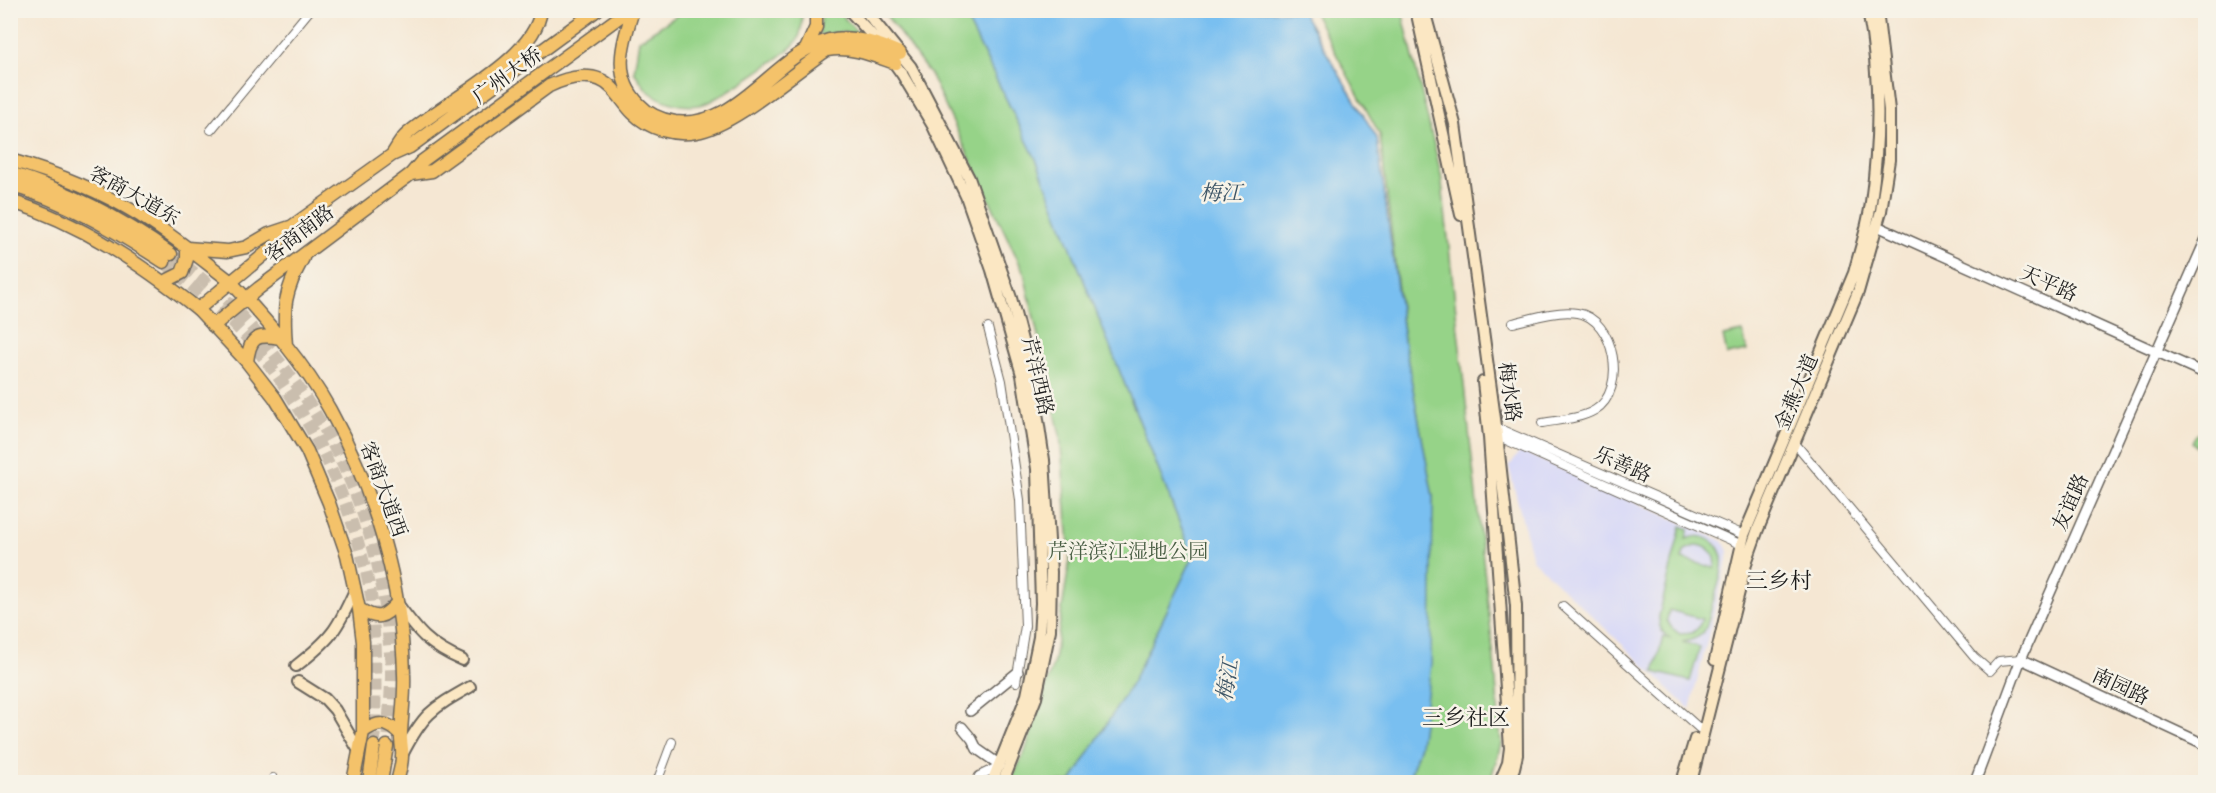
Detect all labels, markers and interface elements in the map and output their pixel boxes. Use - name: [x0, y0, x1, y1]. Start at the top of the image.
- street label: 广州大桥: [468, 42, 546, 108]
- street label: 客商大道东: [85, 160, 185, 230]
- water label: 梅江: [1200, 180, 1245, 205]
- street label: 客商南路: [260, 199, 338, 267]
- street label: 天平路: [2017, 260, 2081, 306]
- street label: 芹洋西路: [1017, 334, 1059, 418]
- street label: 金燕大道: [1769, 350, 1823, 434]
- street label: 梅水路: [1494, 361, 1526, 423]
- street label: 客商大道西: [356, 438, 412, 540]
- street label: 乐善路: [1591, 441, 1655, 487]
- street label: 友谊路: [2047, 470, 2093, 534]
- park label: 芹洋滨江湿地公园: [1048, 539, 1208, 563]
- district label: 三乡村: [1746, 567, 1812, 594]
- water label: 梅江: [1211, 654, 1243, 703]
- street label: 南园路: [2089, 662, 2153, 710]
- district label: 三乡社区: [1422, 704, 1510, 731]

